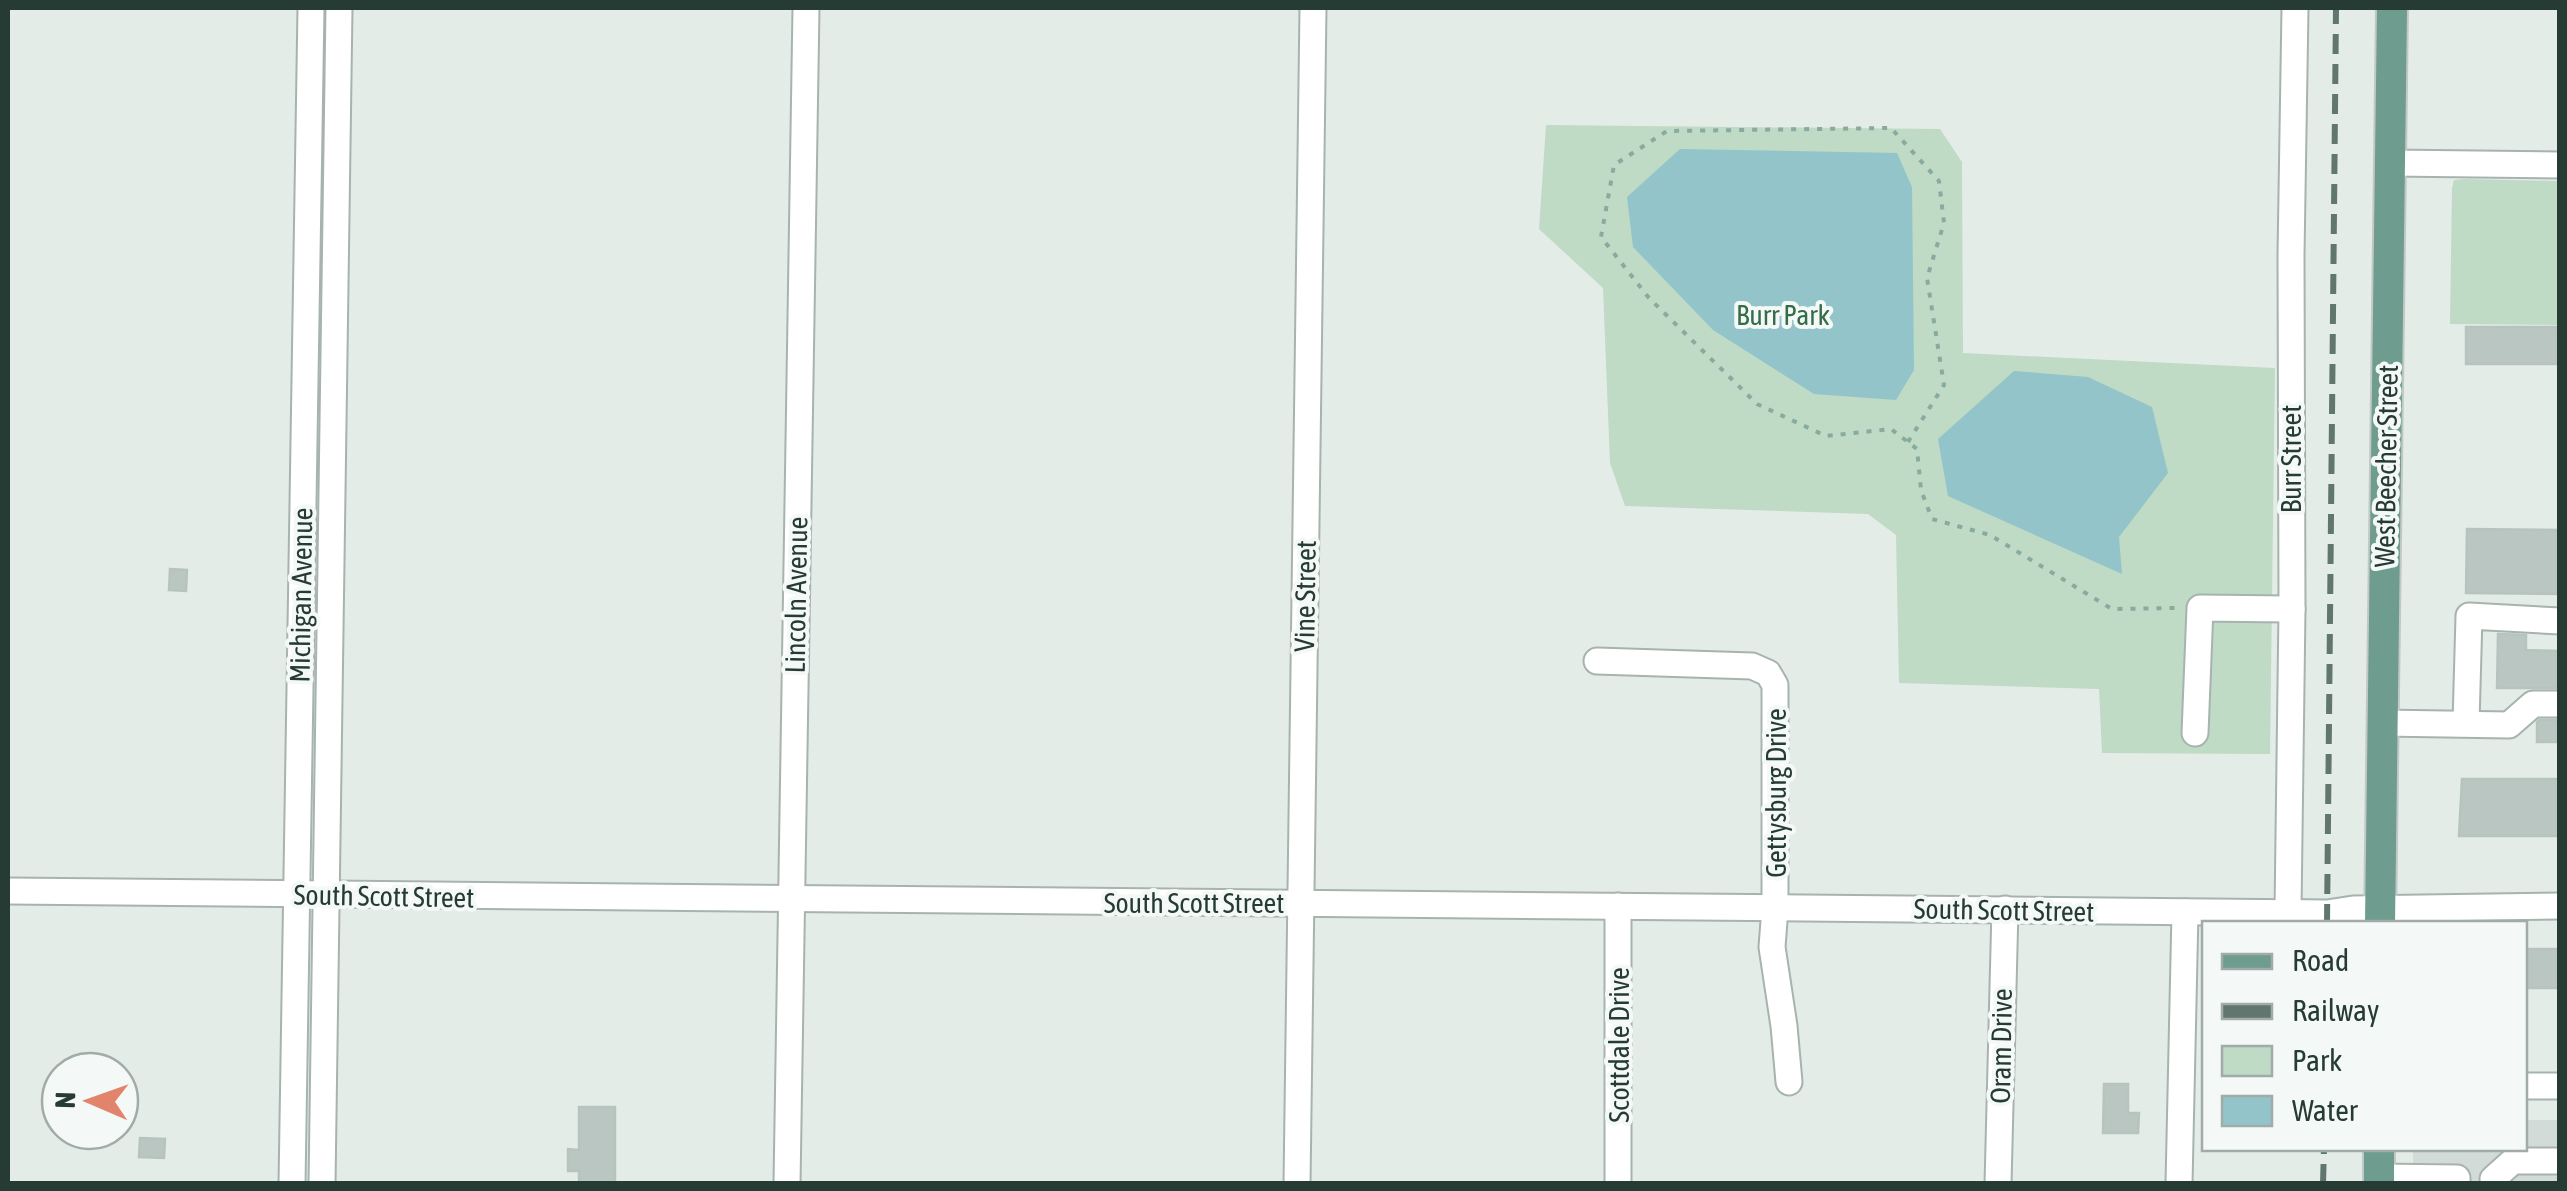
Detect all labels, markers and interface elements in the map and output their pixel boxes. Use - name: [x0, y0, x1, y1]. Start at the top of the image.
- park label: Burr Park: [1736, 299, 1830, 331]
- street label: West Beecher Street: [2368, 364, 2404, 568]
- street label: Burr Street: [2275, 405, 2307, 513]
- street label: Michigan Avenue: [283, 507, 319, 683]
- street label: Lincoln Avenue: [779, 516, 813, 674]
- street label: Vine Street: [1288, 540, 1322, 652]
- street label: Gettysburg Drive: [1760, 708, 1792, 878]
- street label: South Scott Street: [293, 878, 475, 914]
- street label: South Scott Street: [1104, 887, 1284, 919]
- street label: South Scott Street: [1913, 892, 2095, 928]
- legend: [2202, 921, 2527, 1151]
- text: Road: [2292, 943, 2349, 977]
- street label: Scottdale Drive: [1603, 967, 1635, 1123]
- street label: Oram Drive: [1984, 988, 2018, 1104]
- text: Railway: [2292, 993, 2379, 1027]
- text: Park: [2292, 1043, 2342, 1077]
- north arrow: [40, 1051, 140, 1151]
- text: N: [49, 1091, 81, 1109]
- text: Water: [2292, 1093, 2359, 1127]

